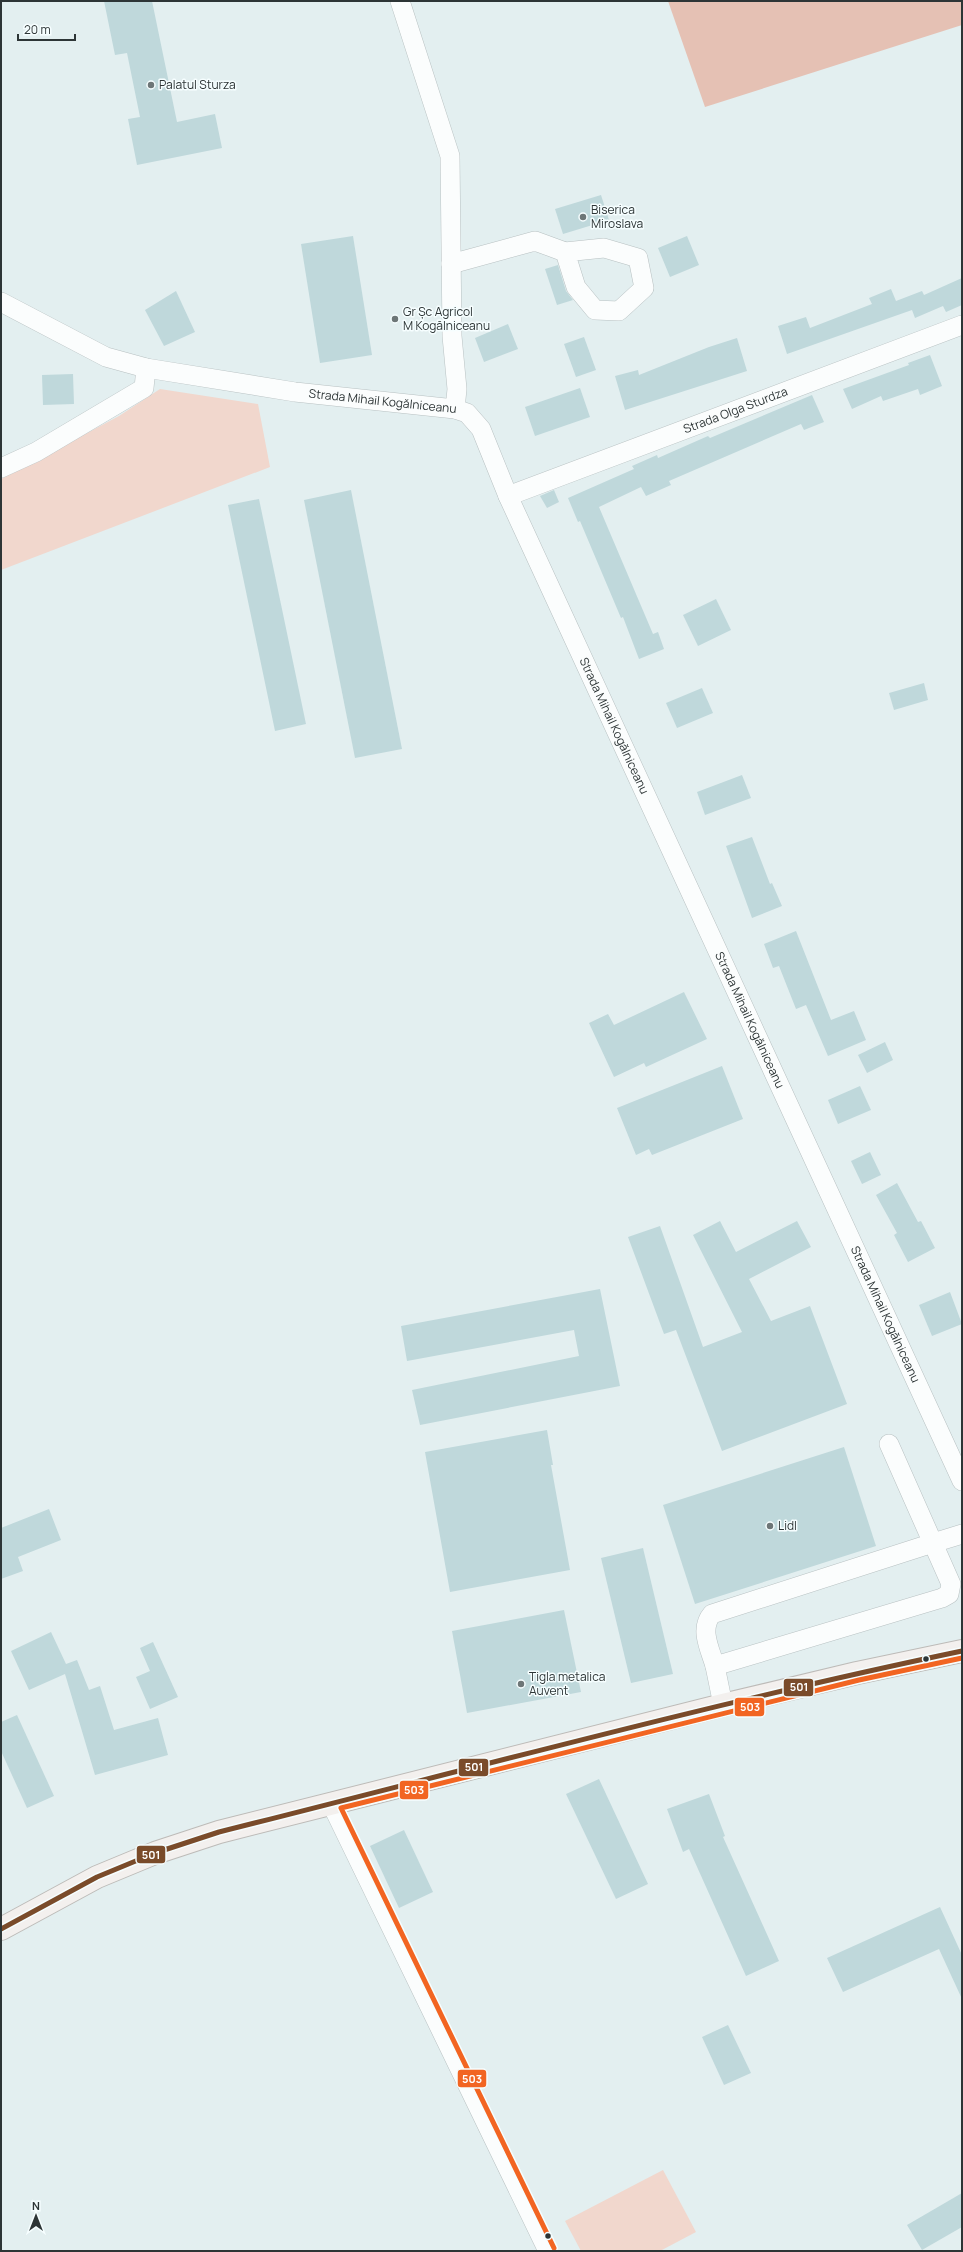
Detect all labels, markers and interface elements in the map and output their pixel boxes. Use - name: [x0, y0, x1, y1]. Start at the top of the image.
- scale bar: [18, 16, 75, 42]
- text: 20 m: [24, 21, 51, 38]
- place label: Palatul Sturza: [159, 76, 236, 93]
- marker: Palatul Sturza: [146, 80, 156, 90]
- place label: Biserica Miroslava: [591, 201, 643, 232]
- marker: Biserica Miroslava: [578, 212, 588, 222]
- place label: Gr Șc Agricol M Kogălniceanu: [403, 303, 490, 334]
- marker: Gr Șc Agricol M Kogălniceanu: [390, 314, 400, 324]
- street label: Strada Olga Sturdza: [681, 382, 790, 437]
- street label: Strada Mihail Kogălniceanu: [308, 385, 457, 417]
- street label: Strada Mihail Kogălniceanu: [576, 655, 653, 797]
- street label: Strada Mihail Kogălniceanu: [711, 949, 789, 1091]
- street label: Strada Mihail Kogălniceanu: [847, 1243, 924, 1385]
- place label: Lidl: [778, 1517, 797, 1534]
- marker: Lidl: [765, 1521, 775, 1531]
- unlabelled marker: [921, 1654, 931, 1664]
- place label: Tigla metalica Auvent: [529, 1668, 605, 1699]
- line badge: 501: [783, 1678, 814, 1697]
- marker: Tigla metalica Auvent: [516, 1679, 526, 1689]
- text: 501: [790, 1679, 808, 1694]
- line badge: 503: [734, 1697, 765, 1717]
- text: 503: [740, 1699, 760, 1714]
- line badge: 501: [458, 1758, 489, 1777]
- text: 501: [465, 1759, 483, 1774]
- line badge: 503: [399, 1780, 429, 1800]
- text: 503: [404, 1782, 424, 1797]
- line badge: 501: [136, 1845, 166, 1864]
- text: 501: [142, 1847, 160, 1862]
- line badge: 503: [457, 2069, 487, 2088]
- text: 503: [462, 2071, 482, 2086]
- north arrow: [16, 2196, 56, 2236]
- text: N: [32, 2198, 40, 2213]
- unlabelled marker: [543, 2231, 553, 2241]

